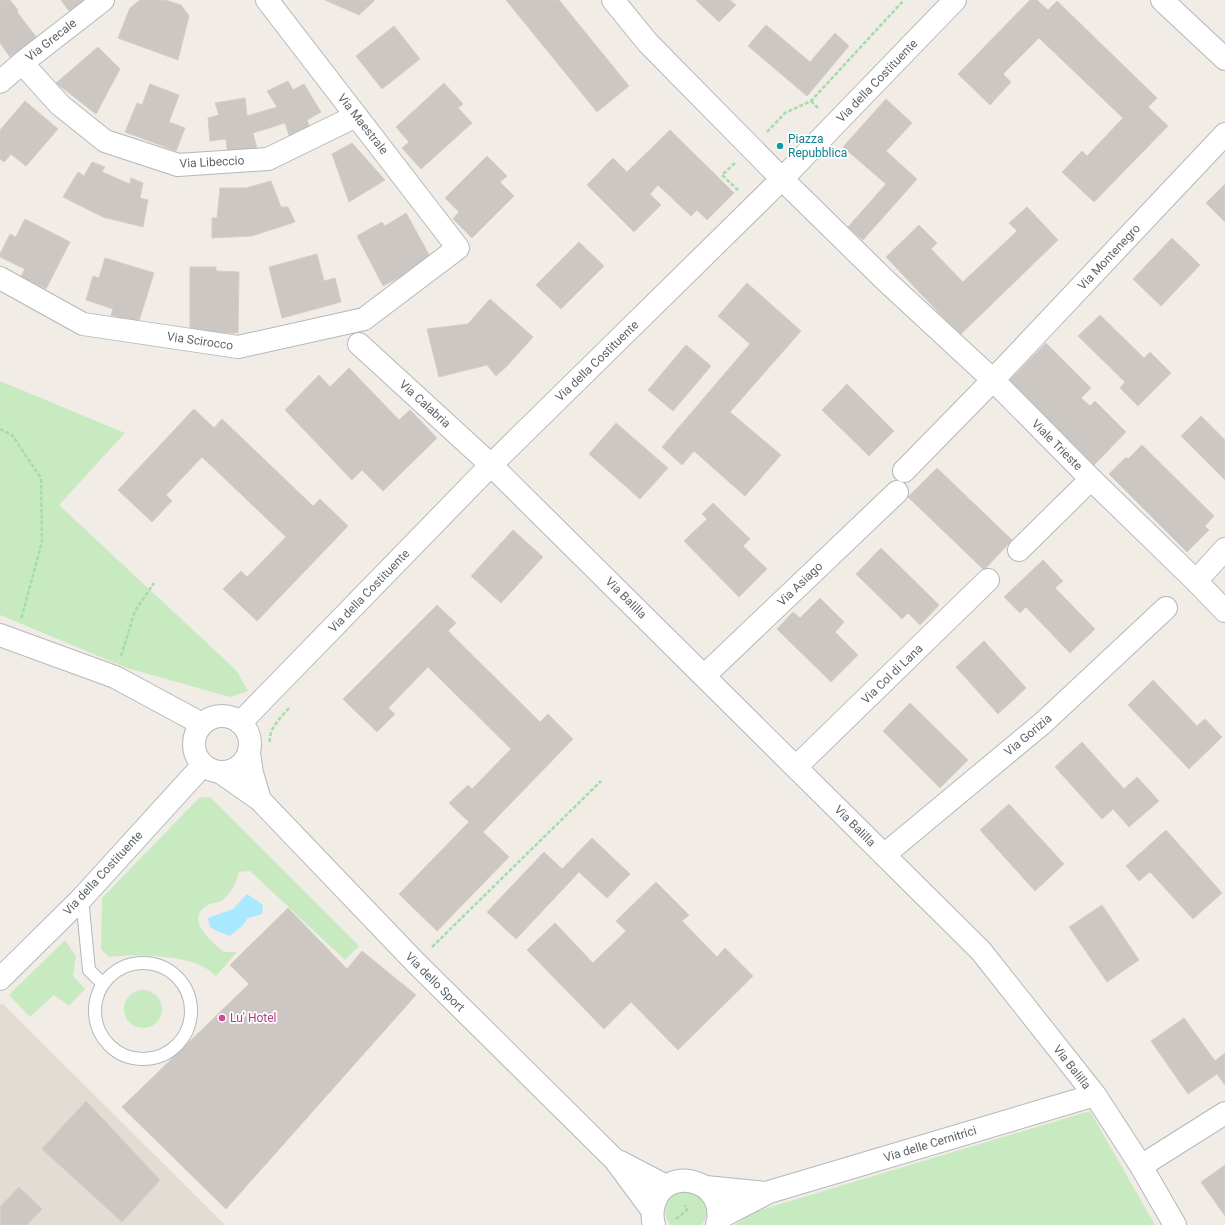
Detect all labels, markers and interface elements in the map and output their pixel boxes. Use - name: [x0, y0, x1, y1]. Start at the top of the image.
- street label: Via Grecale: [23, 16, 79, 64]
- street label: Via della Costituente: [834, 37, 920, 125]
- street label: Via Maestrale: [335, 91, 391, 157]
- place label: Piazza Repubblica: [788, 132, 847, 160]
- marker: Piazza Repubblica: [775, 141, 785, 151]
- street label: Via Libeccio: [179, 153, 245, 171]
- street label: Via Montenegro: [1075, 221, 1143, 293]
- street label: Via della Costituente: [553, 318, 641, 404]
- street label: Via Scirocco: [166, 329, 234, 353]
- street label: Via Calabria: [396, 377, 454, 431]
- street label: Viale Trieste: [1029, 417, 1085, 473]
- street label: Via della Costituente: [326, 547, 412, 635]
- street label: Via Asiago: [775, 559, 826, 609]
- street label: Via Balilla: [603, 575, 649, 621]
- street label: Via Col di Lana: [859, 641, 925, 707]
- street label: Via Gorizia: [1001, 711, 1055, 759]
- street label: Via Balilla: [832, 803, 878, 849]
- street label: Via della Costituente: [60, 828, 146, 918]
- street label: Via dello Sport: [403, 950, 468, 1015]
- place label: Lu' Hotel: [230, 1011, 277, 1025]
- marker: Lu' Hotel: [217, 1013, 227, 1023]
- street label: Via Balilla: [1050, 1042, 1094, 1092]
- street label: Via delle Cernitrici: [882, 1123, 978, 1165]

